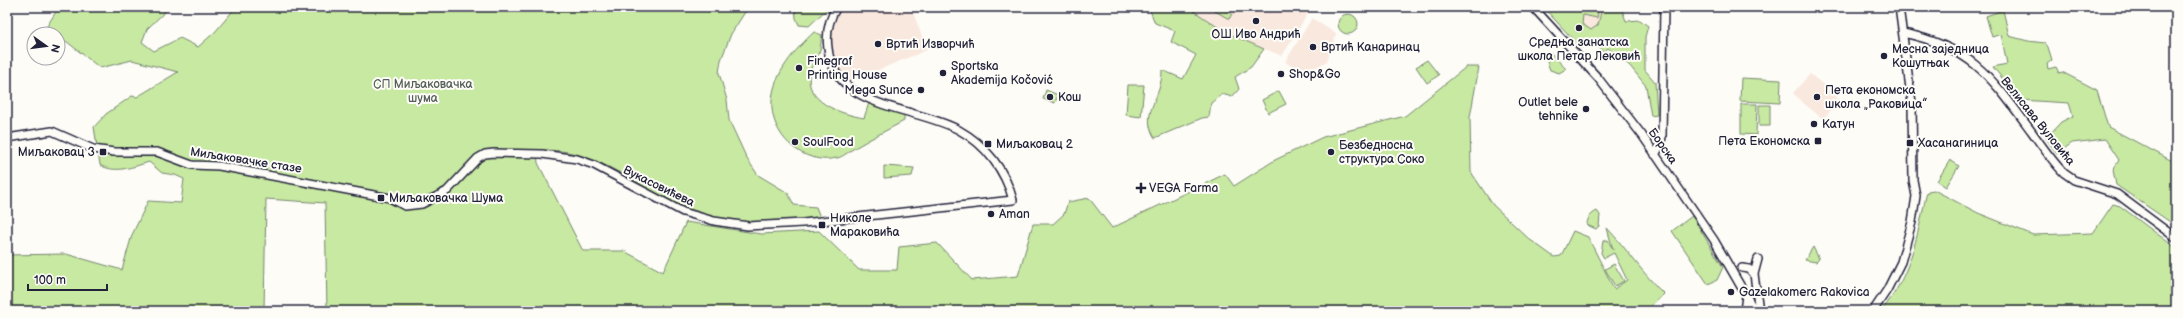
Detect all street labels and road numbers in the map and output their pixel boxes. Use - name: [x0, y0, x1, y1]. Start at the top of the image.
- street label: Велисава Вуловића: [1997, 74, 2078, 169]
- street label: Борска: [1645, 125, 1680, 167]
- street label: Миљаковачке стазе: [189, 144, 303, 177]
- street label: Вукасовићева: [621, 163, 697, 210]

